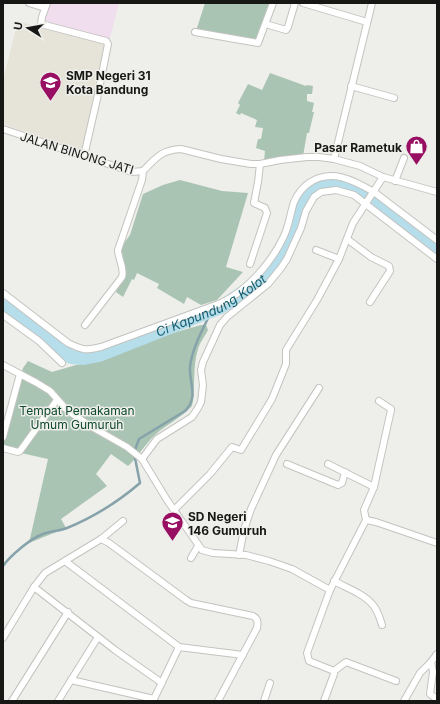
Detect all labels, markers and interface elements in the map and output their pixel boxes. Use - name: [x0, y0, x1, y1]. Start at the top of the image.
- north arrow: [8, 8, 48, 48]
- text: U: [11, 21, 26, 31]
- place label: SMP Negeri 31 Kota Bandung: [66, 68, 151, 97]
- school or university icon: SMP Negeri 31 Kota Bandung: [37, 69, 63, 102]
- street label: JALAN BINONG JATI: [18, 129, 136, 177]
- shop icon: Pasar Rametuk: [404, 134, 430, 167]
- place label: Pasar Rametuk: [314, 140, 402, 155]
- water label: Ci Kapundung Kolot: [153, 270, 270, 340]
- park label: Tempat Pemakaman Umum Gumuruh: [19, 403, 135, 432]
- place label: SD Negeri 146 Gumuruh: [188, 509, 267, 538]
- school or university icon: SD Negeri 146 Gumuruh: [160, 510, 186, 543]

